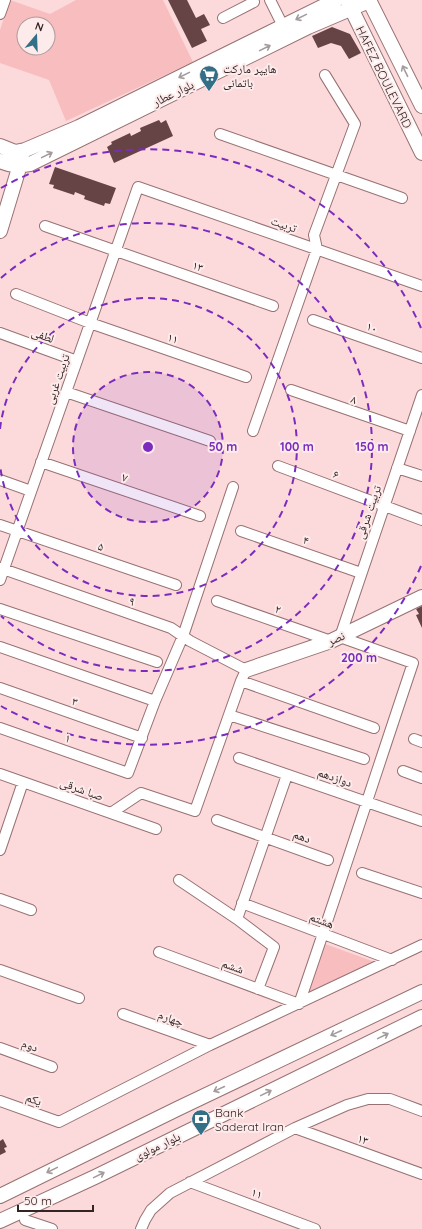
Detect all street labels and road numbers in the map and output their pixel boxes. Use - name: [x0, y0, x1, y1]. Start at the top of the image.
- street label: HAFEZ BOULEVARD: [353, 23, 415, 131]
- street label: بلوار عطار: [149, 77, 196, 110]
- street label: تربیت: [269, 213, 299, 236]
- street label: ۱۳: [190, 257, 206, 275]
- street label: ۱۰: [364, 318, 380, 336]
- street label: لطفی: [30, 324, 56, 346]
- street label: ۱۱: [165, 329, 181, 347]
- street label: تربیت غربی: [41, 351, 73, 406]
- street label: ۸: [349, 391, 360, 407]
- street label: ۶: [331, 466, 341, 482]
- street label: ۷: [120, 469, 131, 485]
- street label: تربیت شرقی: [352, 483, 385, 541]
- street label: ۴: [301, 532, 311, 548]
- street label: ۵: [96, 538, 106, 554]
- street label: ۹: [127, 593, 137, 609]
- street label: ۲: [273, 601, 283, 617]
- street label: نصر: [324, 628, 347, 649]
- street label: ۳: [70, 693, 80, 709]
- street label: ۱: [63, 730, 73, 746]
- street label: دوازدهم: [315, 764, 354, 791]
- street label: صبا شرقی: [58, 774, 106, 804]
- street label: دهم: [291, 826, 313, 847]
- street label: هشتم: [307, 909, 336, 932]
- street label: ششم: [220, 955, 246, 978]
- street label: چهارم: [156, 1007, 186, 1031]
- street label: دوم: [19, 1035, 40, 1056]
- street label: یکم: [24, 1089, 44, 1110]
- street label: بلوار مولوی: [132, 1128, 183, 1164]
- street label: ۱۳: [355, 1130, 371, 1148]
- street label: ۱۱: [249, 1184, 265, 1202]

